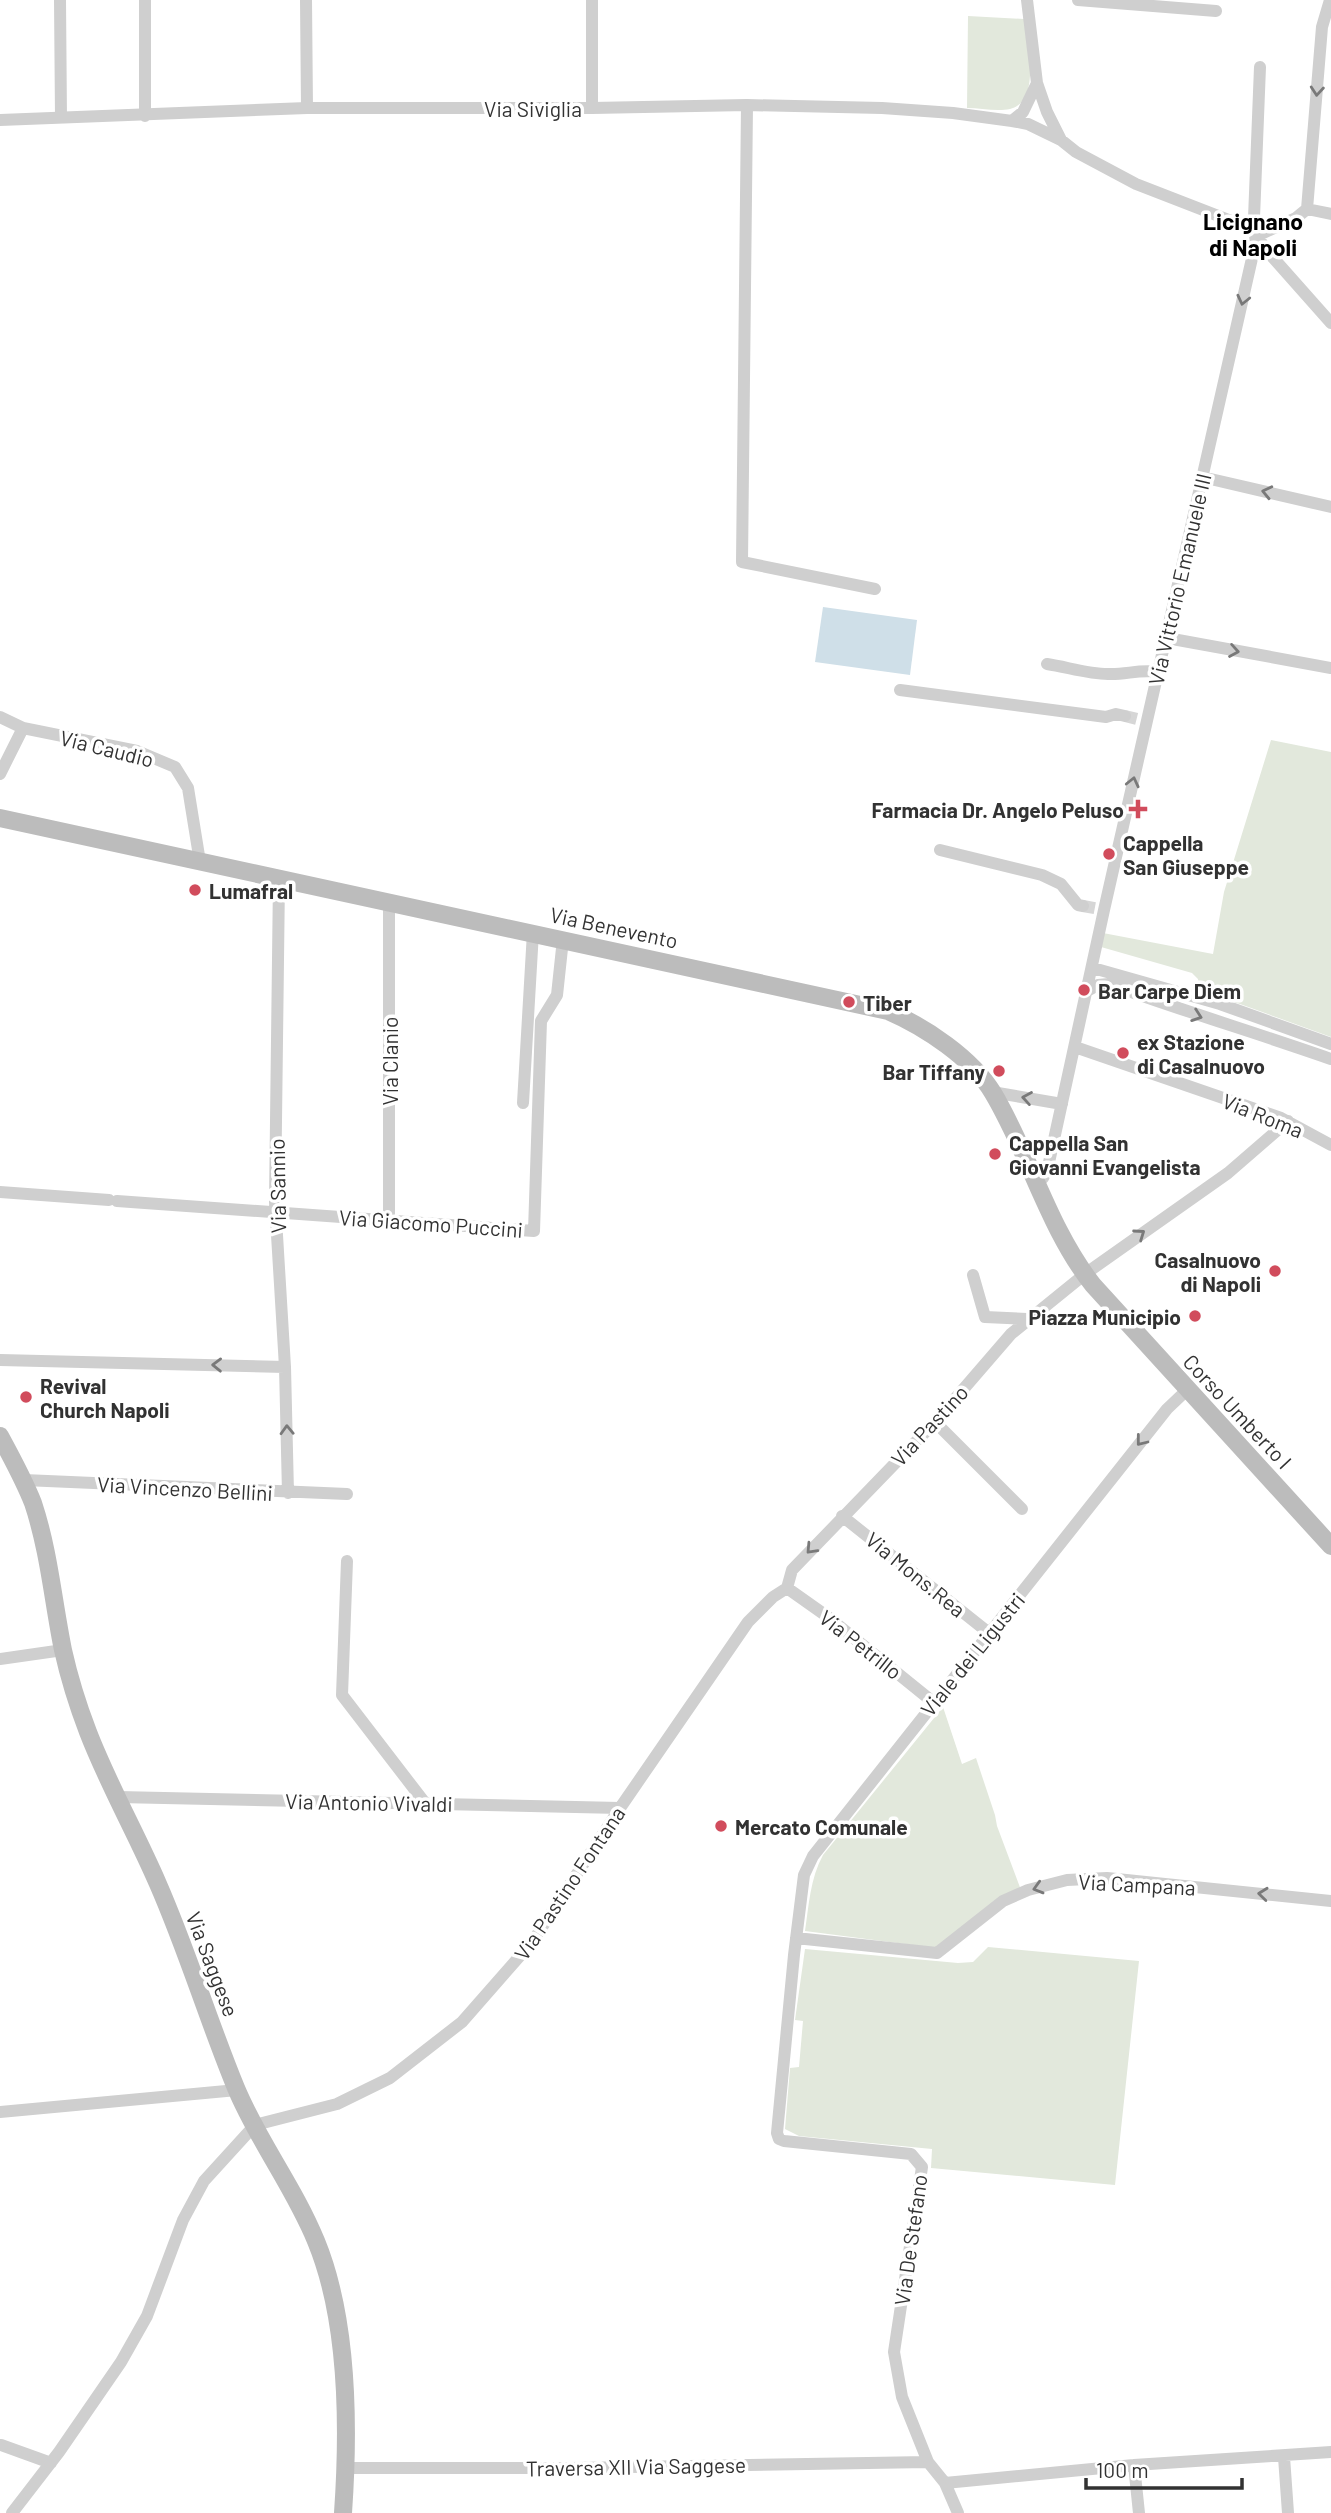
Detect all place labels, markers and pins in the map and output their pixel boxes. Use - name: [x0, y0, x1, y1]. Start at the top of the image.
- place label: Farmacia Dr. Angelo Peluso: [872, 797, 1124, 822]
- marker: Farmacia Dr. Angelo Peluso: [1130, 801, 1146, 817]
- place label: Cappella San Giuseppe: [1123, 830, 1249, 879]
- marker: Cappella San Giuseppe: [1101, 846, 1117, 862]
- place label: Lumafral: [209, 878, 293, 903]
- marker: Lumafral: [187, 882, 203, 898]
- place label: Bar Carpe Diem: [1098, 978, 1241, 1003]
- marker: Bar Carpe Diem: [1076, 982, 1092, 998]
- place label: Tiber: [863, 990, 912, 1015]
- marker: Tiber: [841, 994, 857, 1010]
- place label: ex Stazione di Casalnuovo: [1137, 1029, 1265, 1078]
- marker: ex Stazione di Casalnuovo: [1115, 1045, 1131, 1061]
- place label: Bar Tiffany: [882, 1059, 985, 1084]
- marker: Bar Tiffany: [991, 1063, 1007, 1079]
- place label: Cappella San Giovanni Evangelista: [1009, 1130, 1201, 1179]
- marker: Cappella San Giovanni Evangelista: [987, 1146, 1003, 1162]
- place label: Casalnuovo di Napoli: [1154, 1247, 1261, 1296]
- marker: Casalnuovo di Napoli: [1267, 1263, 1283, 1279]
- place label: Piazza Municipio: [1028, 1304, 1181, 1329]
- marker: Piazza Municipio: [1187, 1308, 1203, 1324]
- place label: Revival Church Napoli: [40, 1373, 170, 1422]
- marker: Revival Church Napoli: [18, 1389, 34, 1405]
- place label: Mercato Comunale: [735, 1814, 908, 1839]
- marker: Mercato Comunale: [713, 1818, 729, 1834]

